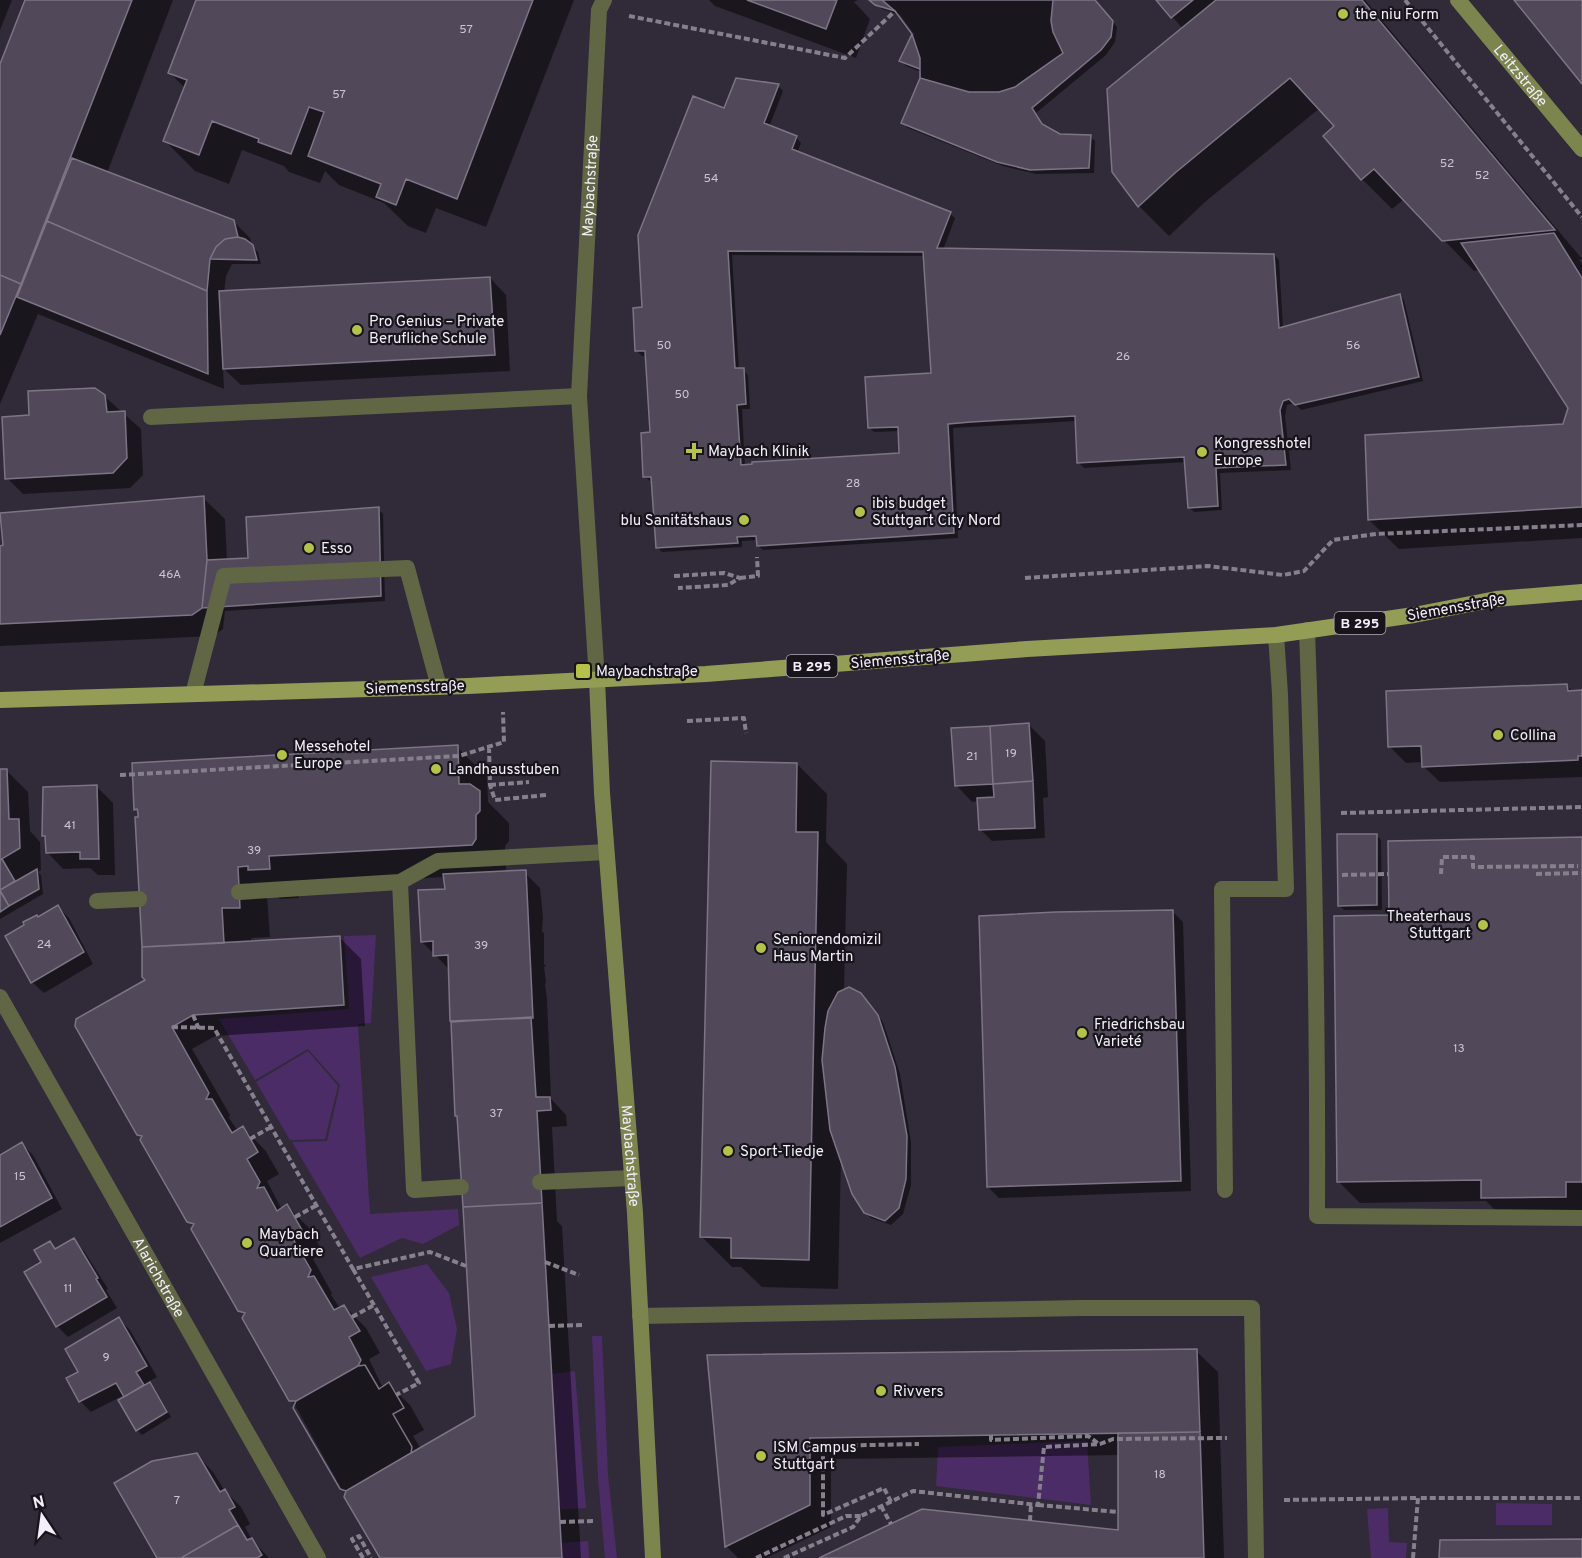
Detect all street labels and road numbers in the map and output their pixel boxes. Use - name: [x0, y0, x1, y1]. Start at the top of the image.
- street label: Leitzstraße: [1488, 41, 1551, 111]
- street label: Maybachstraße: [579, 135, 604, 237]
- street label: Siemensstraße: [1406, 590, 1507, 626]
- road number: B 295: [1334, 612, 1386, 634]
- street label: Siemensstraße: [850, 647, 950, 674]
- road number: B 295: [786, 655, 838, 677]
- street label: Siemensstraße: [365, 677, 465, 700]
- street label: Maybachstraße: [616, 1104, 642, 1207]
- street label: Alarichstraße: [127, 1234, 188, 1321]

